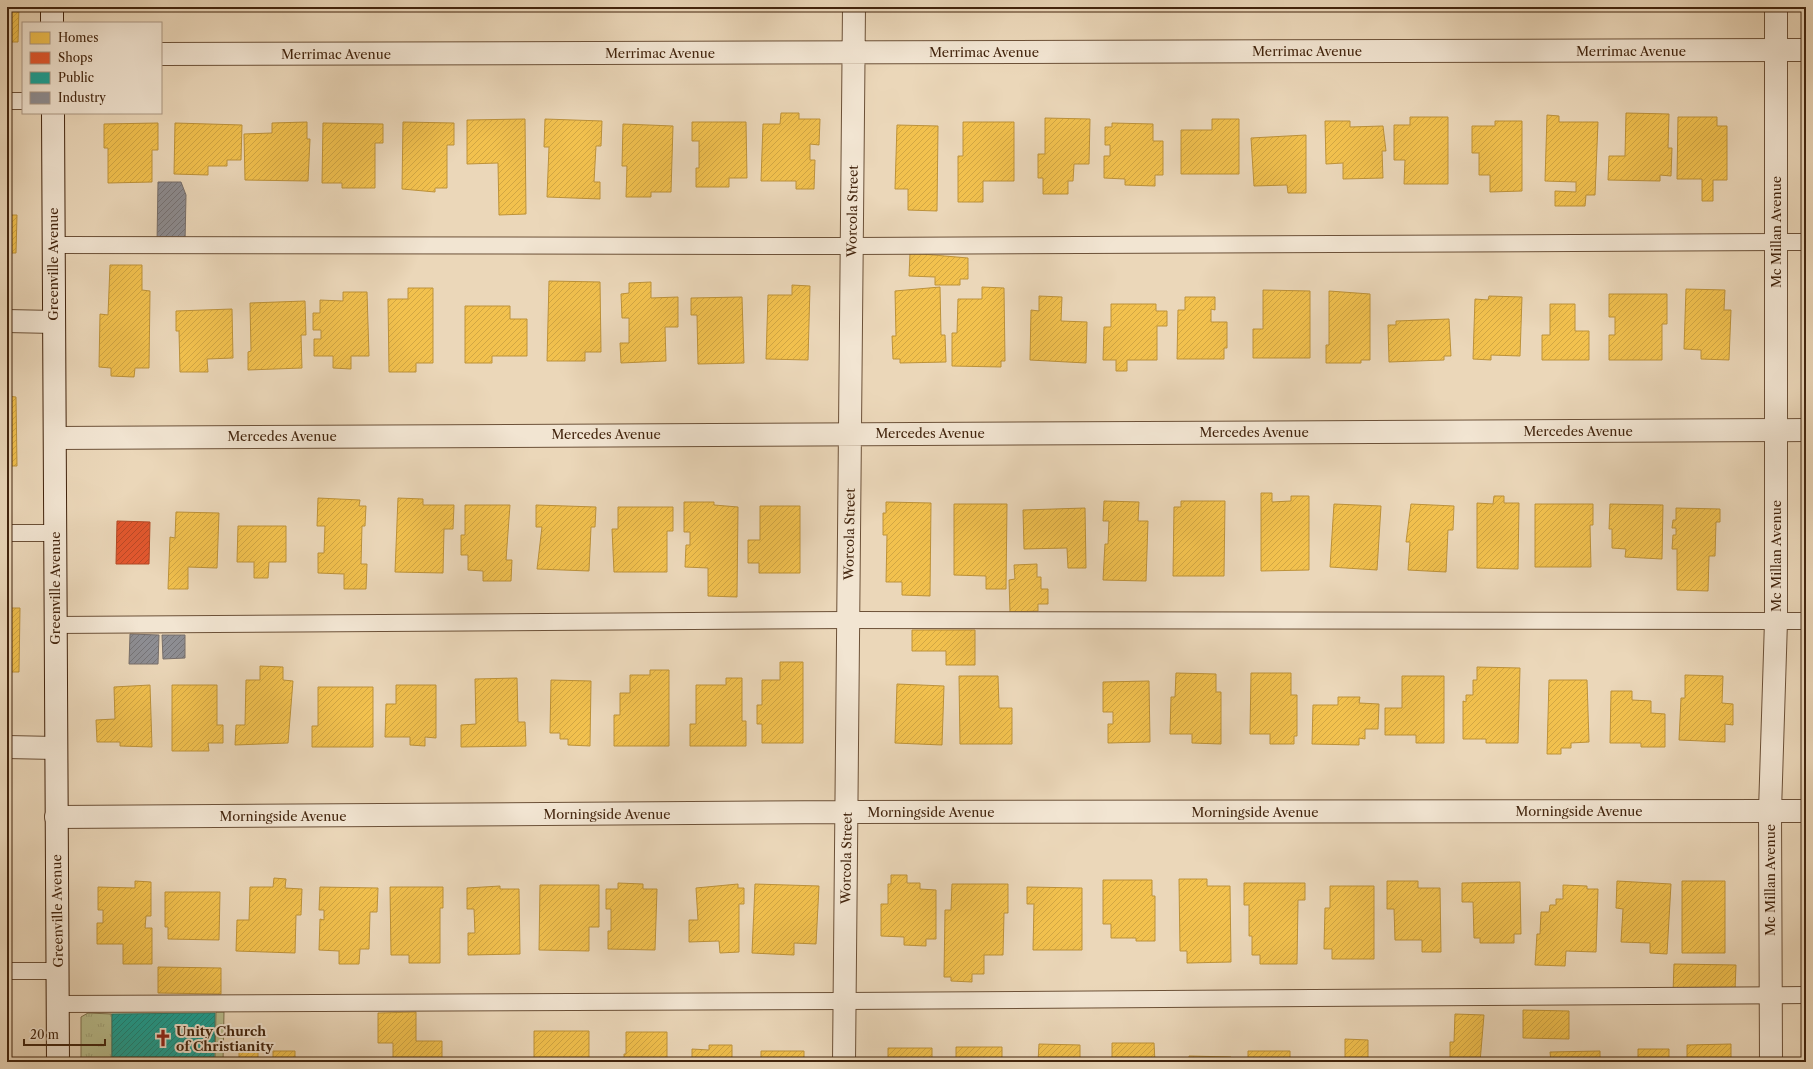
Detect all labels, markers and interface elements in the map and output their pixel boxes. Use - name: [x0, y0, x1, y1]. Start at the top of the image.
- legend: [22, 22, 162, 114]
- text: Homes: [58, 30, 98, 45]
- street label: Merrimac Avenue: [1252, 43, 1362, 59]
- street label: Merrimac Avenue: [1576, 43, 1686, 59]
- street label: Merrimac Avenue: [929, 44, 1039, 60]
- street label: Merrimac Avenue: [605, 45, 715, 61]
- street label: Merrimac Avenue: [281, 46, 391, 62]
- text: Shops: [58, 50, 93, 65]
- text: Public: [58, 70, 94, 85]
- text: Industry: [58, 90, 106, 105]
- street label: Worcola Street: [843, 164, 861, 258]
- street label: Mc Millan Avenue: [1768, 176, 1784, 288]
- street label: Greenville Avenue: [45, 207, 61, 321]
- street label: Mercedes Avenue: [1523, 423, 1633, 439]
- street label: Mercedes Avenue: [1199, 424, 1309, 440]
- street label: Mercedes Avenue: [875, 425, 985, 441]
- street label: Mercedes Avenue: [551, 426, 661, 442]
- street label: Mercedes Avenue: [227, 428, 337, 444]
- street label: Worcola Street: [840, 487, 858, 581]
- street label: Mc Millan Avenue: [1768, 500, 1784, 612]
- street label: Greenville Avenue: [47, 531, 63, 645]
- street label: Morningside Avenue: [1515, 803, 1643, 819]
- street label: Morningside Avenue: [867, 804, 995, 820]
- street label: Morningside Avenue: [1191, 804, 1319, 820]
- street label: Morningside Avenue: [543, 806, 671, 822]
- street label: Morningside Avenue: [219, 808, 347, 824]
- street label: Worcola Street: [837, 811, 855, 905]
- street label: Mc Millan Avenue: [1762, 824, 1778, 936]
- street label: Greenville Avenue: [48, 854, 66, 968]
- scale bar: [24, 1021, 105, 1047]
- place label: Unity Church of Christianity: [176, 1023, 274, 1054]
- text: 20 m: [30, 1027, 59, 1042]
- church icon: Unity Church of Christianity: [153, 1028, 173, 1048]

